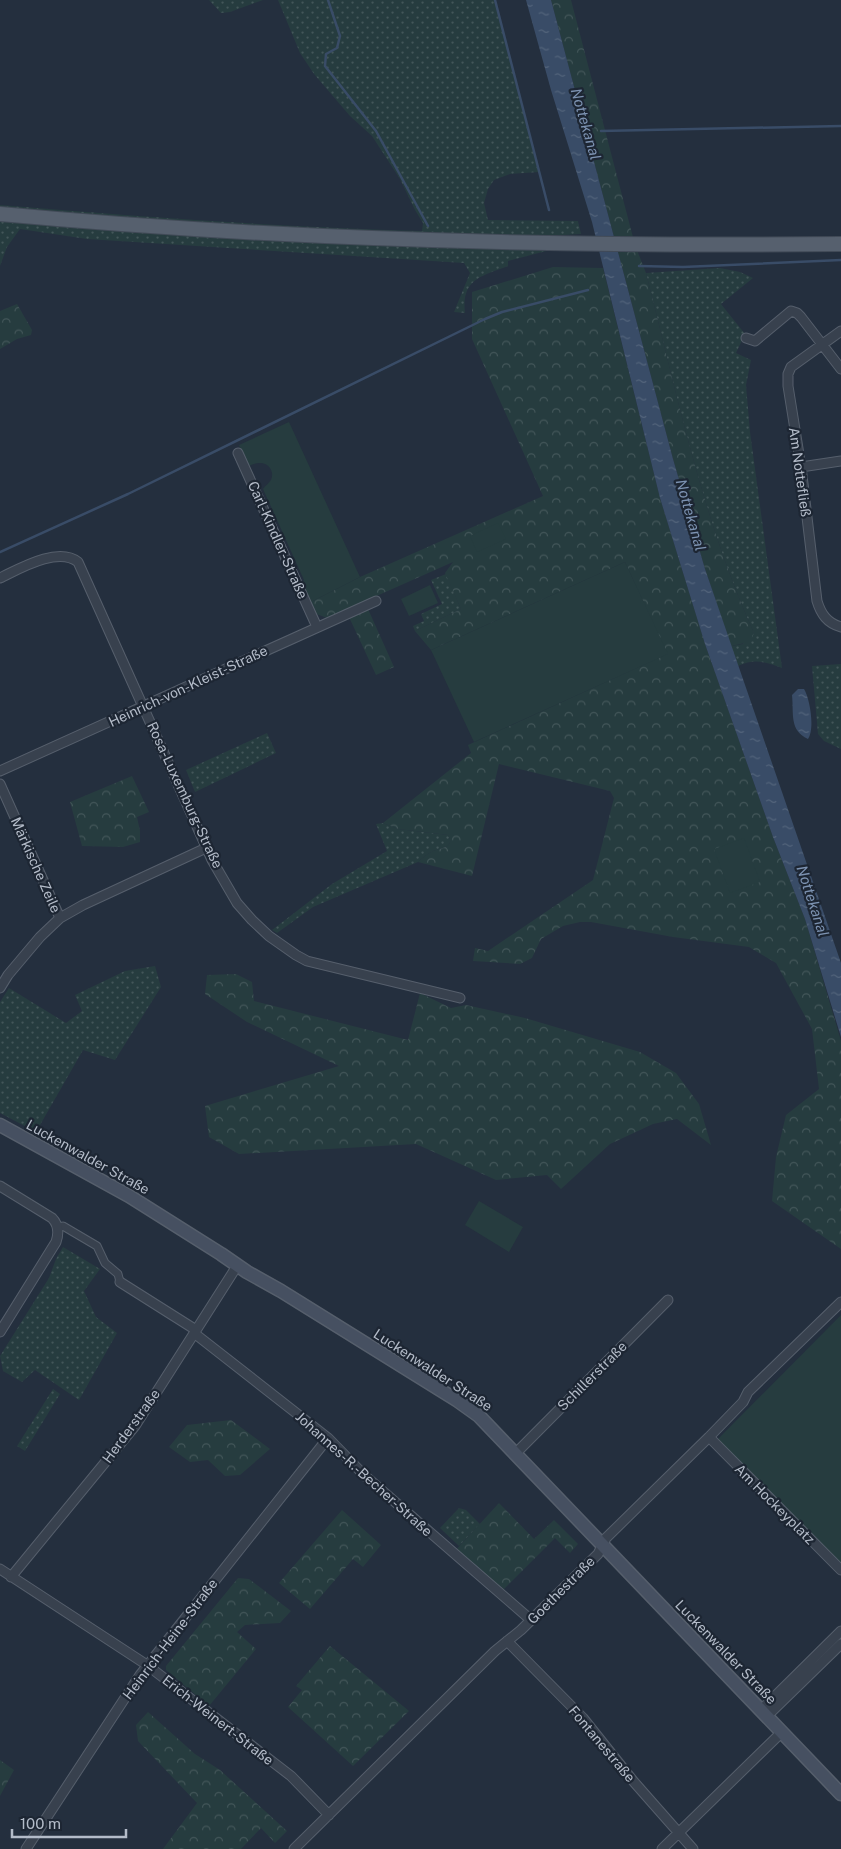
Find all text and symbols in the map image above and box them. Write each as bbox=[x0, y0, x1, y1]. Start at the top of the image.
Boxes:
water label: Nottekanal bbox=[568, 86, 604, 162]
street label: Am Nottefließ bbox=[786, 426, 814, 518]
water label: Nottekanal bbox=[673, 477, 709, 553]
street label: Carl-Kindler-Straße bbox=[245, 479, 311, 601]
street label: Heinrich-von-Kleist-Straße bbox=[106, 642, 270, 730]
street label: Rosa-Luxemburg-Straße bbox=[144, 719, 226, 871]
street label: Märkische Zeile bbox=[8, 815, 64, 915]
water label: Nottekanal bbox=[794, 863, 832, 939]
street label: Luckenwalder Straße bbox=[24, 1116, 152, 1198]
street label: Luckenwalder Straße bbox=[371, 1326, 495, 1414]
street label: Schillerstraße bbox=[554, 1338, 630, 1414]
street label: Herderstraße bbox=[99, 1386, 163, 1466]
street label: Johannes-R.-Becher-Straße bbox=[292, 1408, 436, 1540]
street label: Am Hockeyplatz bbox=[732, 1461, 818, 1547]
street label: Goethestraße bbox=[524, 1553, 598, 1627]
street label: Heinrich-Heine-Straße bbox=[119, 1575, 221, 1702]
street label: Luckenwalder Straße bbox=[672, 1597, 780, 1707]
street label: Erich-Weinert-Straße bbox=[159, 1672, 277, 1768]
street label: Fontanestraße bbox=[566, 1703, 639, 1785]
scale bar bbox=[12, 1806, 126, 1838]
text: 100 m bbox=[20, 1815, 61, 1832]

